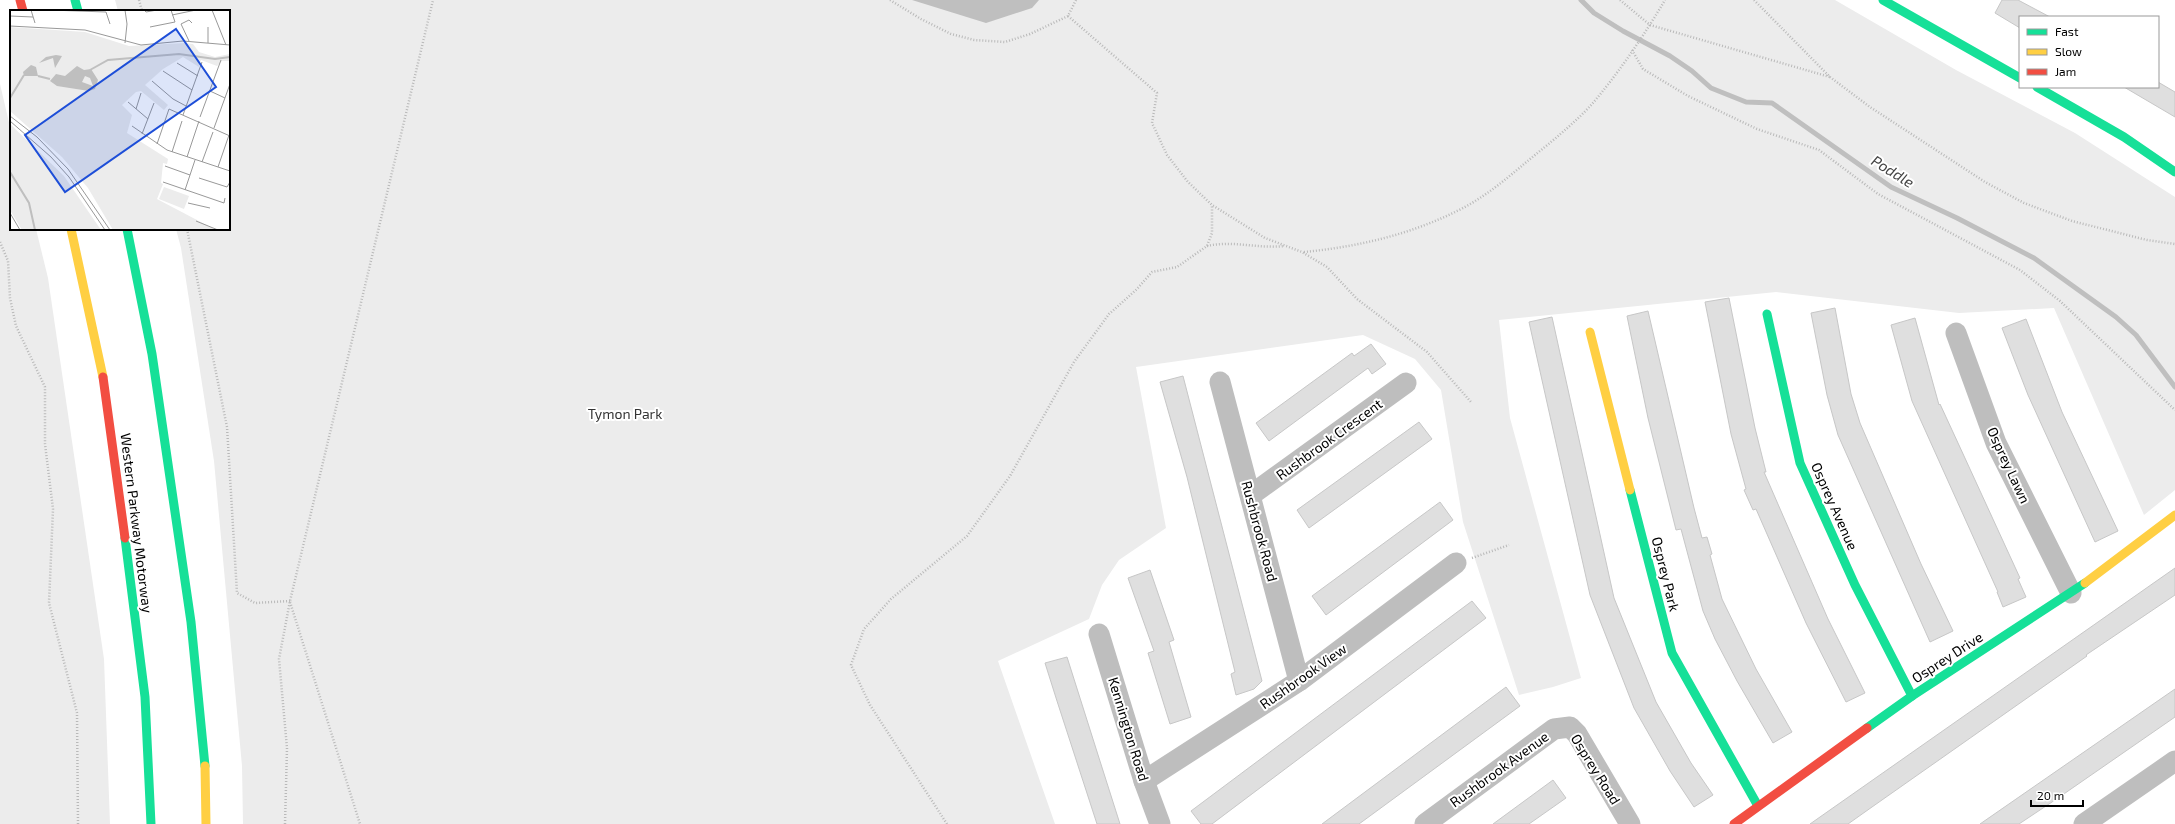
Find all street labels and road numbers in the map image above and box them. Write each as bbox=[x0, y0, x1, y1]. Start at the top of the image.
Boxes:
street label: Rushbrook Crescent bbox=[1273, 395, 1385, 483]
street label: Osprey Lawn bbox=[1984, 424, 2034, 506]
street label: Western Parkway Motorway bbox=[118, 432, 157, 614]
street label: Osprey Avenue bbox=[1808, 459, 1862, 553]
street label: Rushbrook Road bbox=[1238, 479, 1282, 583]
street label: Osprey Park bbox=[1649, 535, 1683, 613]
street label: Osprey Drive bbox=[1908, 628, 1986, 686]
street label: Rushbrook View bbox=[1256, 640, 1350, 712]
street label: Kennington Road bbox=[1105, 675, 1153, 783]
street label: Rushbrook Avenue bbox=[1446, 727, 1552, 811]
street label: Osprey Road bbox=[1568, 731, 1624, 807]

